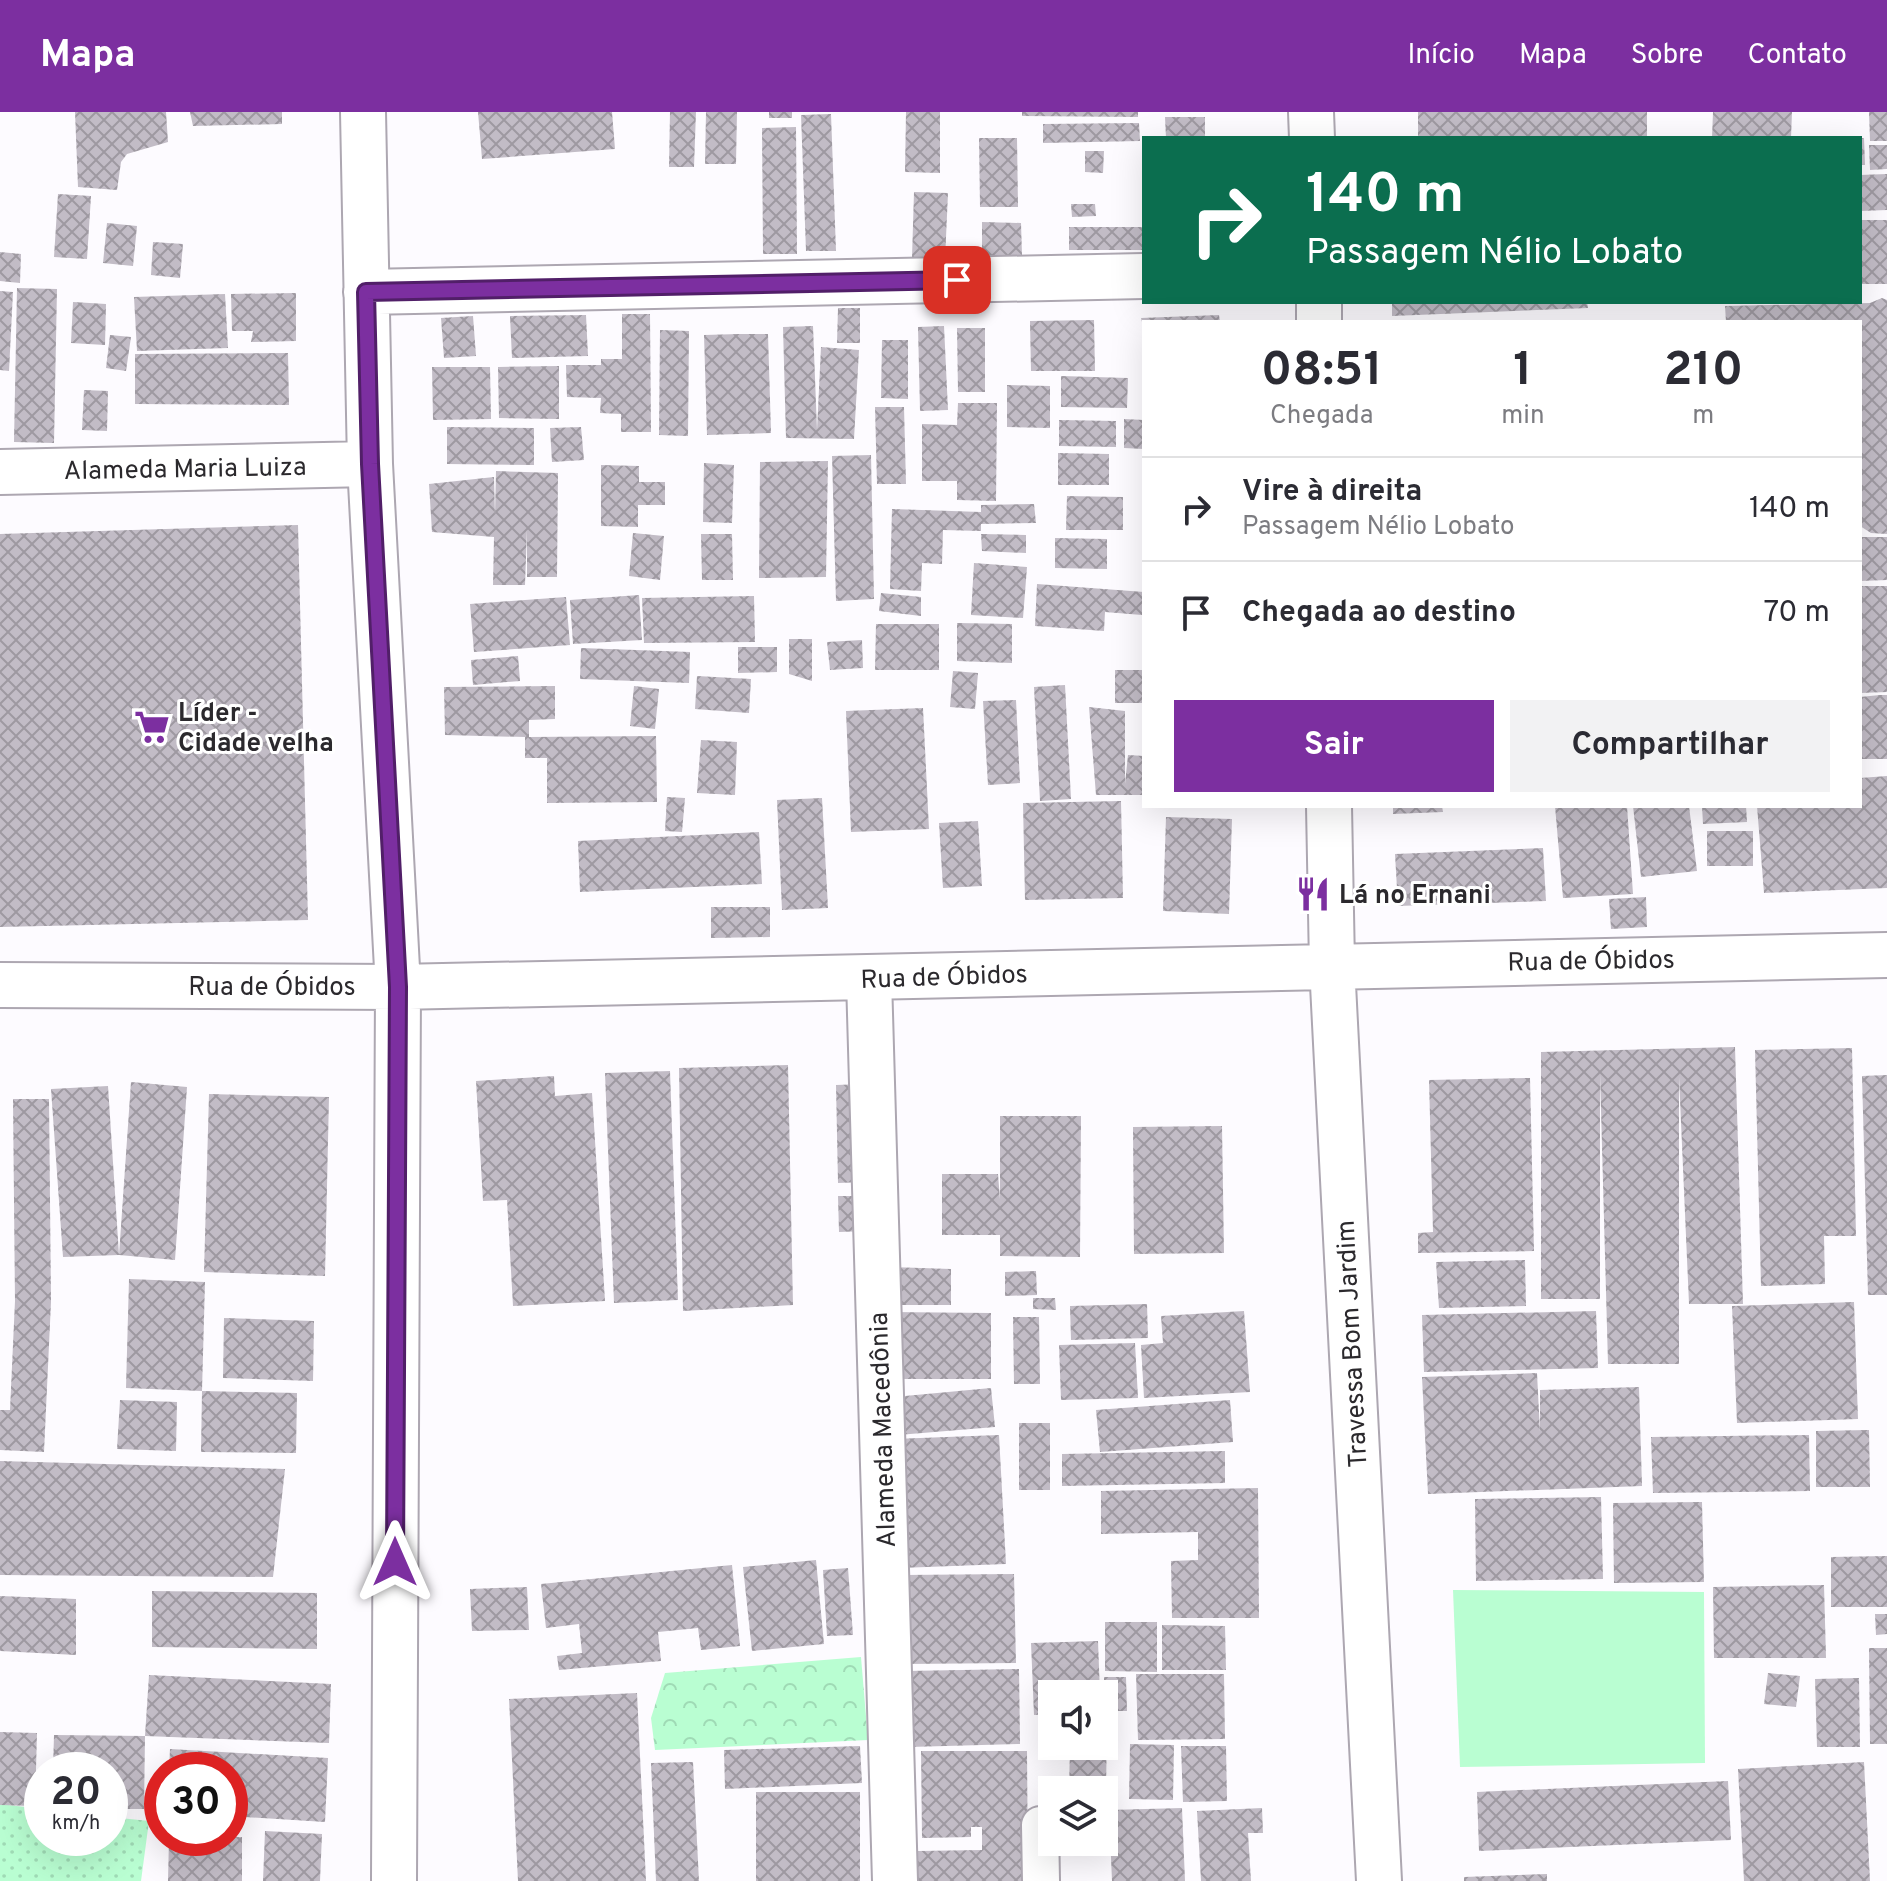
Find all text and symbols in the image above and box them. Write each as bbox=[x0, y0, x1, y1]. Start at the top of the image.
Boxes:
text: Mapa bbox=[40, 32, 136, 81]
text: Início bbox=[1407, 38, 1475, 74]
text: Mapa bbox=[1519, 38, 1587, 74]
text: Sobre bbox=[1631, 38, 1703, 74]
text: Contato bbox=[1747, 38, 1847, 74]
text: 140 m bbox=[1306, 162, 1464, 232]
icon: right bbox=[1174, 168, 1278, 272]
text: Passagem Nélio Lobato bbox=[1306, 231, 1683, 277]
pin bbox=[923, 246, 991, 314]
icon: arrive bbox=[935, 258, 979, 302]
text: 08:51 bbox=[1261, 342, 1383, 402]
text: 1 bbox=[1513, 342, 1533, 402]
text: 210 bbox=[1663, 342, 1743, 402]
text: Chegada bbox=[1270, 400, 1373, 433]
text: min bbox=[1501, 400, 1545, 433]
text: m bbox=[1692, 400, 1714, 433]
street label: Alameda Maria Luiza bbox=[63, 452, 307, 489]
text: Vire à direita bbox=[1242, 474, 1422, 511]
icon: right bbox=[1174, 487, 1218, 531]
text: 140 m bbox=[1749, 491, 1830, 528]
text: Passagem Nélio Lobato bbox=[1242, 511, 1514, 544]
icon: arrive bbox=[1174, 591, 1218, 635]
text: Chegada ao destino bbox=[1242, 595, 1516, 632]
text: 70 m bbox=[1764, 595, 1830, 632]
place label: Líder - Cidade velha bbox=[178, 698, 334, 761]
button: Sair bbox=[1174, 700, 1494, 792]
button: Compartilhar bbox=[1510, 700, 1830, 792]
supermarket icon: Líder - Cidade velha bbox=[133, 708, 171, 746]
restaurant icon: Lá no Ernani bbox=[1294, 875, 1332, 913]
place label: Lá no Ernani bbox=[1339, 880, 1491, 913]
street label: Rua de Óbidos bbox=[1507, 943, 1675, 980]
street label: Rua de Óbidos bbox=[860, 957, 1028, 998]
street label: Rua de Óbidos bbox=[188, 970, 356, 1005]
street label: Travessa Bom Jardim bbox=[1331, 1219, 1376, 1468]
street label: Alameda Macedônia bbox=[864, 1311, 905, 1548]
position arrow bbox=[353, 1520, 437, 1604]
map controls bbox=[1038, 1680, 1118, 1856]
button: sound bbox=[1038, 1680, 1118, 1760]
speed limit sign: 30 bbox=[144, 1752, 248, 1856]
text: 20 bbox=[51, 1769, 101, 1819]
button: layers bbox=[1038, 1776, 1118, 1856]
text: km/h bbox=[52, 1811, 100, 1837]

